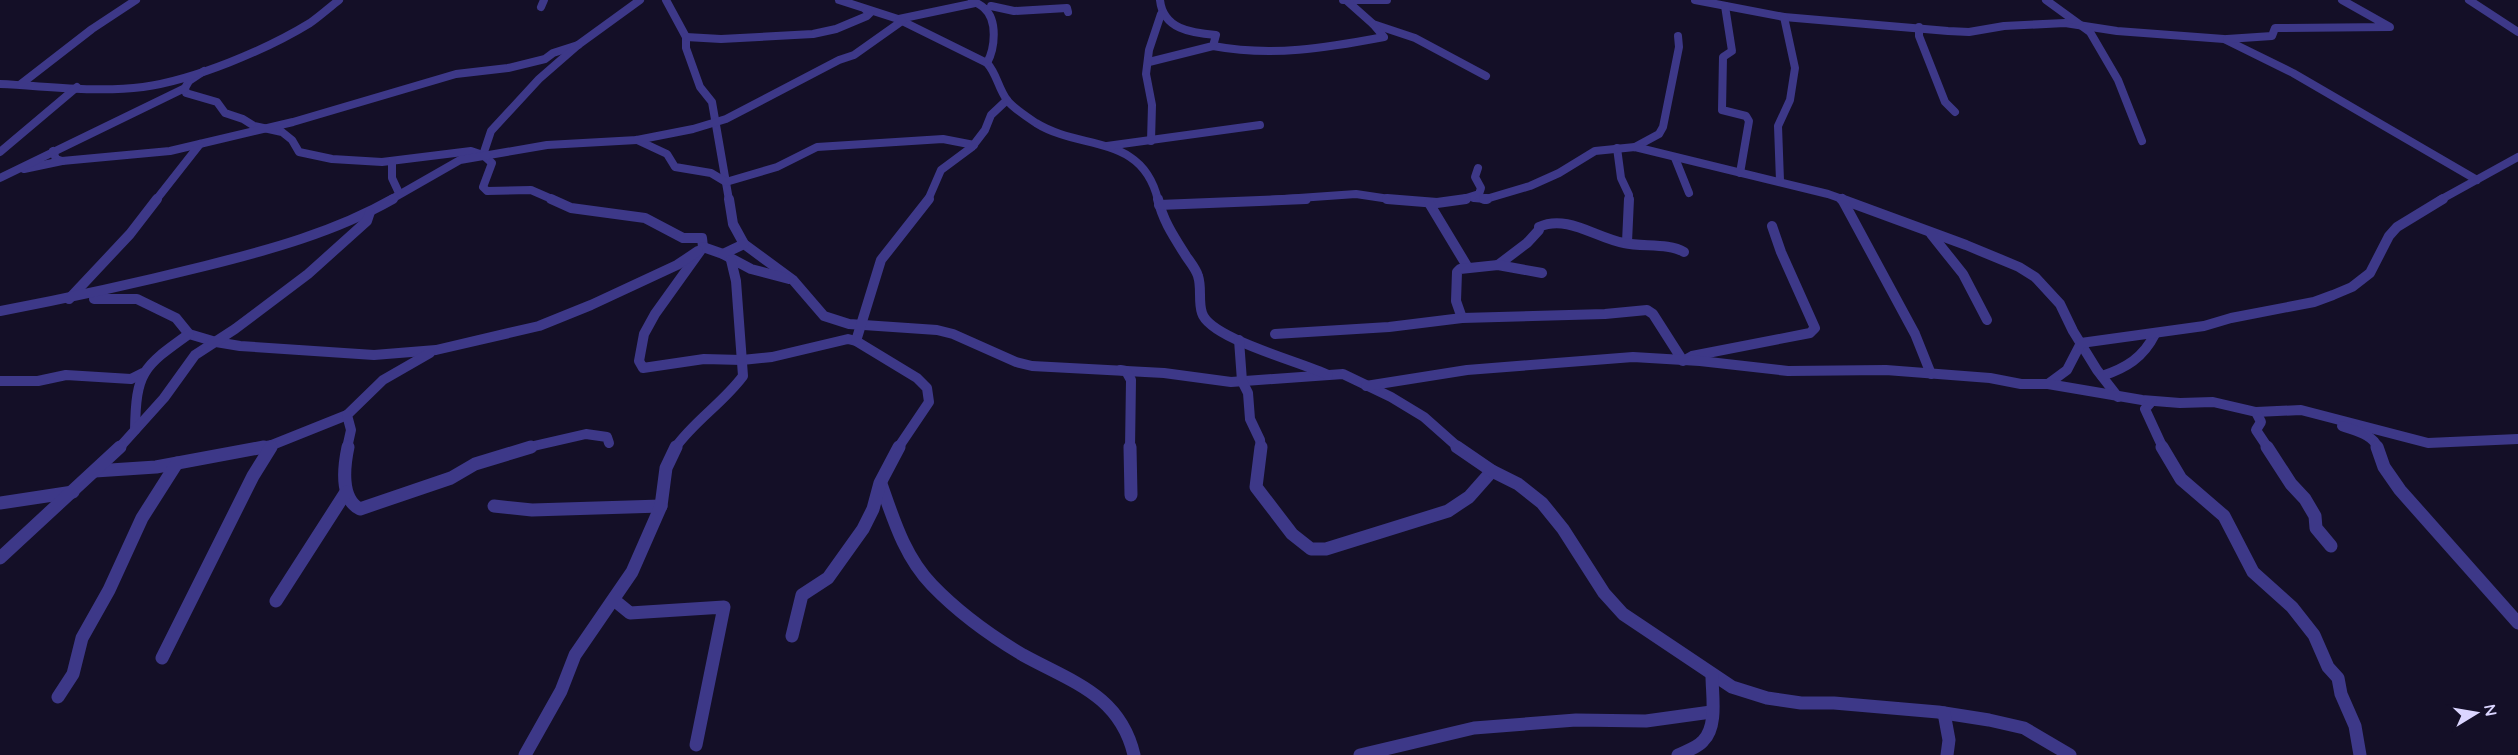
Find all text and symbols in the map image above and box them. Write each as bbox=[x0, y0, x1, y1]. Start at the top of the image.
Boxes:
north arrow bbox=[2446, 683, 2506, 743]
text: N bbox=[2480, 702, 2502, 718]

